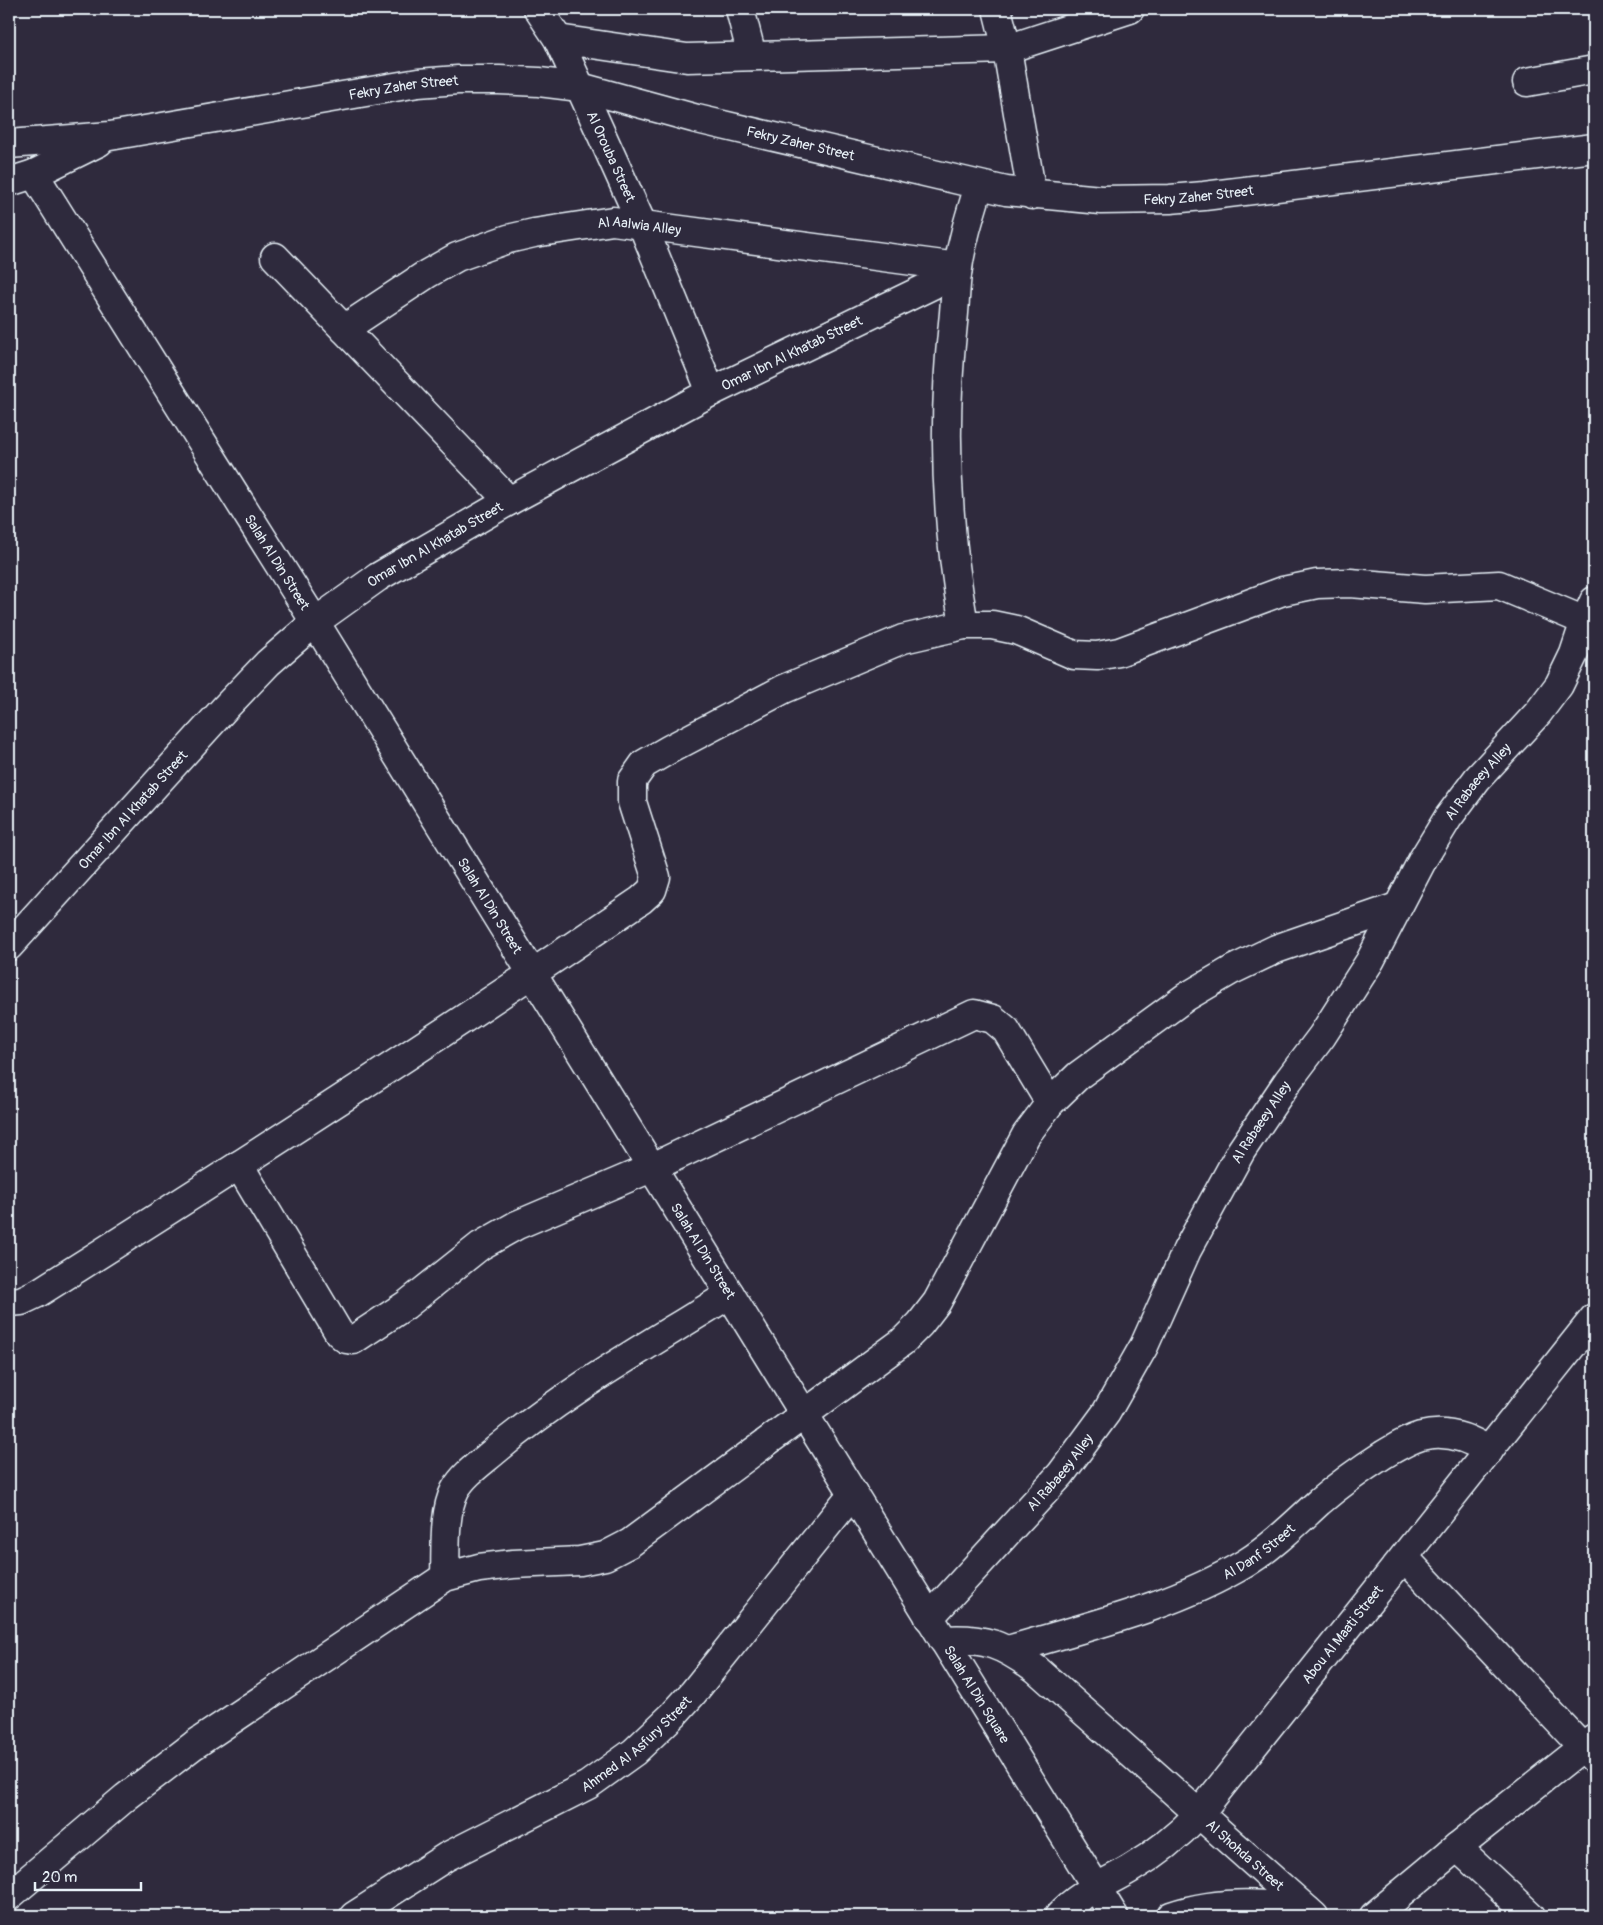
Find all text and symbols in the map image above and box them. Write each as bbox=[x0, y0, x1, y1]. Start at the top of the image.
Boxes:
street label: Fekry Zaher Street bbox=[348, 72, 459, 104]
street label: Al Orouba Street bbox=[583, 108, 639, 205]
street label: Fekry Zaher Street bbox=[745, 123, 857, 165]
street label: Fekry Zaher Street bbox=[1143, 182, 1255, 208]
street label: Al Aalwia Alley bbox=[596, 213, 682, 239]
street label: Omar Ibn Al Khatab Street bbox=[719, 312, 865, 395]
street label: Omar Ibn Al Khatab Street bbox=[364, 498, 506, 591]
street label: Salah Al Din Street bbox=[241, 511, 313, 614]
street label: Al Rabaeey Alley bbox=[1441, 740, 1515, 824]
street label: Omar Ibn Al Khatab Street bbox=[75, 747, 191, 873]
street label: Salah Al Din Street bbox=[454, 855, 526, 957]
street label: Al Rabaeey Alley bbox=[1228, 1078, 1294, 1166]
street label: Salah Al Din Street bbox=[667, 1200, 739, 1303]
street label: Al Rabaeey Alley bbox=[1023, 1430, 1097, 1515]
street label: Al Danf Street bbox=[1220, 1520, 1299, 1584]
street label: Abou Al Maati Street bbox=[1298, 1582, 1387, 1687]
street label: Salah Al Din Square bbox=[940, 1643, 1013, 1747]
street label: Ahmed Al Asfury Street bbox=[579, 1692, 695, 1796]
street label: Al Shohda Street bbox=[1202, 1816, 1288, 1895]
scale bar bbox=[35, 1860, 141, 1892]
text: 20 m bbox=[42, 1868, 77, 1887]

